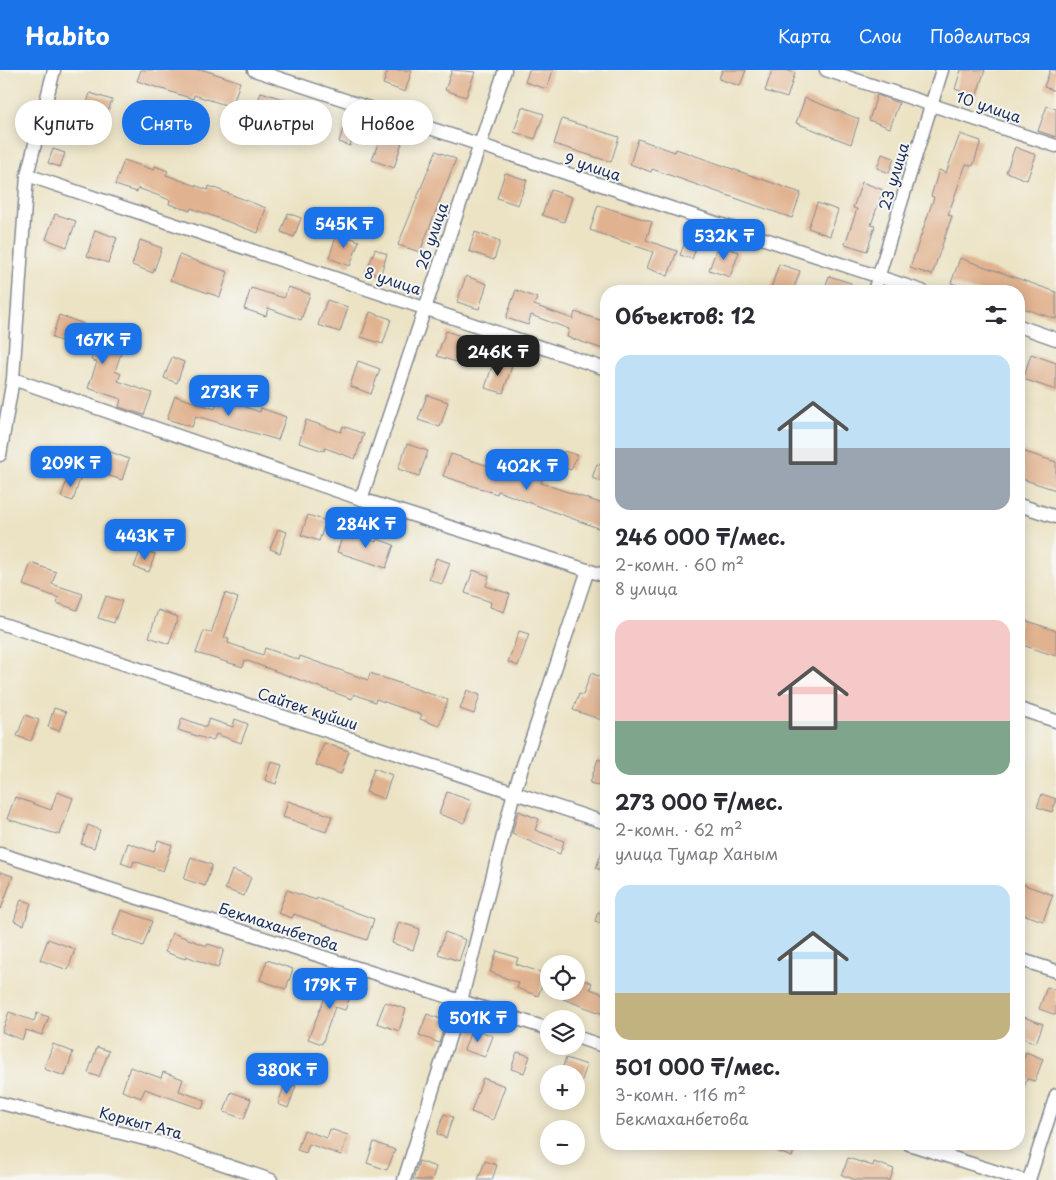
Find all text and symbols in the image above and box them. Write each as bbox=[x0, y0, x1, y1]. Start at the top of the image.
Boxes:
text: Habito bbox=[25, 17, 110, 53]
text: Карта bbox=[778, 22, 831, 49]
text: Слои bbox=[859, 22, 902, 49]
text: Поделиться bbox=[930, 22, 1031, 49]
street label: 10 улица bbox=[953, 84, 1025, 128]
chip: Купить bbox=[15, 100, 112, 145]
chip: Снять bbox=[122, 100, 210, 145]
chip: Фильтры bbox=[220, 100, 332, 145]
chip: Новое bbox=[342, 100, 433, 145]
street label: 23 улица bbox=[872, 139, 914, 213]
street label: 9 улица bbox=[562, 146, 625, 186]
street label: 26 улица bbox=[409, 199, 453, 273]
pin: 545K ₸ bbox=[303, 206, 385, 249]
text: 545K ₸ bbox=[315, 211, 373, 235]
pin: 532K ₸ bbox=[683, 218, 765, 261]
text: 532K ₸ bbox=[694, 223, 754, 247]
street label: 8 улица bbox=[362, 260, 425, 300]
text: Объектов: 12 bbox=[615, 299, 756, 331]
icon: filters bbox=[982, 301, 1010, 329]
pin: 167K ₸ bbox=[62, 322, 144, 365]
text: 167K ₸ bbox=[76, 327, 130, 351]
pin: 246K ₸ bbox=[457, 334, 539, 377]
text: 246K ₸ bbox=[467, 339, 529, 363]
pin: 273K ₸ bbox=[188, 374, 270, 417]
text: 273K ₸ bbox=[200, 379, 258, 403]
icon: home bbox=[768, 388, 858, 478]
pin: 209K ₸ bbox=[30, 446, 112, 488]
pin: 402K ₸ bbox=[486, 448, 568, 491]
text: 209K ₸ bbox=[42, 450, 100, 474]
text: 402K ₸ bbox=[496, 453, 558, 477]
pin: 284K ₸ bbox=[325, 506, 407, 549]
text: 284K ₸ bbox=[336, 511, 396, 535]
pin: 443K ₸ bbox=[104, 518, 186, 561]
text: 246 000 ₸/мес. bbox=[615, 520, 785, 552]
text: 443K ₸ bbox=[116, 523, 174, 547]
text: 2-комн. · 60 m² bbox=[615, 552, 744, 576]
text: 8 улица bbox=[615, 576, 678, 600]
icon: home bbox=[768, 653, 858, 743]
street label: Сайтек куйши bbox=[255, 681, 361, 735]
text: 273 000 ₸/мес. bbox=[615, 785, 783, 817]
text: 2-комн. · 62 m² bbox=[615, 817, 742, 841]
text: улица Тумар Ханым bbox=[615, 841, 778, 865]
street label: Бекмаханбетова bbox=[216, 896, 343, 956]
icon: home bbox=[768, 918, 858, 1008]
map controls bbox=[540, 955, 585, 1165]
button: locate bbox=[540, 955, 585, 1000]
pin: 179K ₸ bbox=[289, 968, 371, 1010]
text: 179K ₸ bbox=[304, 972, 356, 996]
pin: 501K ₸ bbox=[437, 1000, 519, 1043]
text: 501K ₸ bbox=[449, 1005, 507, 1029]
button: layers bbox=[540, 1010, 585, 1055]
text: 501 000 ₸/мес. bbox=[615, 1050, 780, 1082]
pin: 380K ₸ bbox=[246, 1052, 328, 1095]
text: 380K ₸ bbox=[257, 1057, 317, 1081]
button: + bbox=[540, 1065, 585, 1110]
text: 3-комн. · 116 m² bbox=[615, 1082, 746, 1106]
street label: Коркыт Ата bbox=[97, 1100, 186, 1144]
text: Бекмаханбетова bbox=[615, 1106, 748, 1130]
button: − bbox=[540, 1120, 585, 1165]

